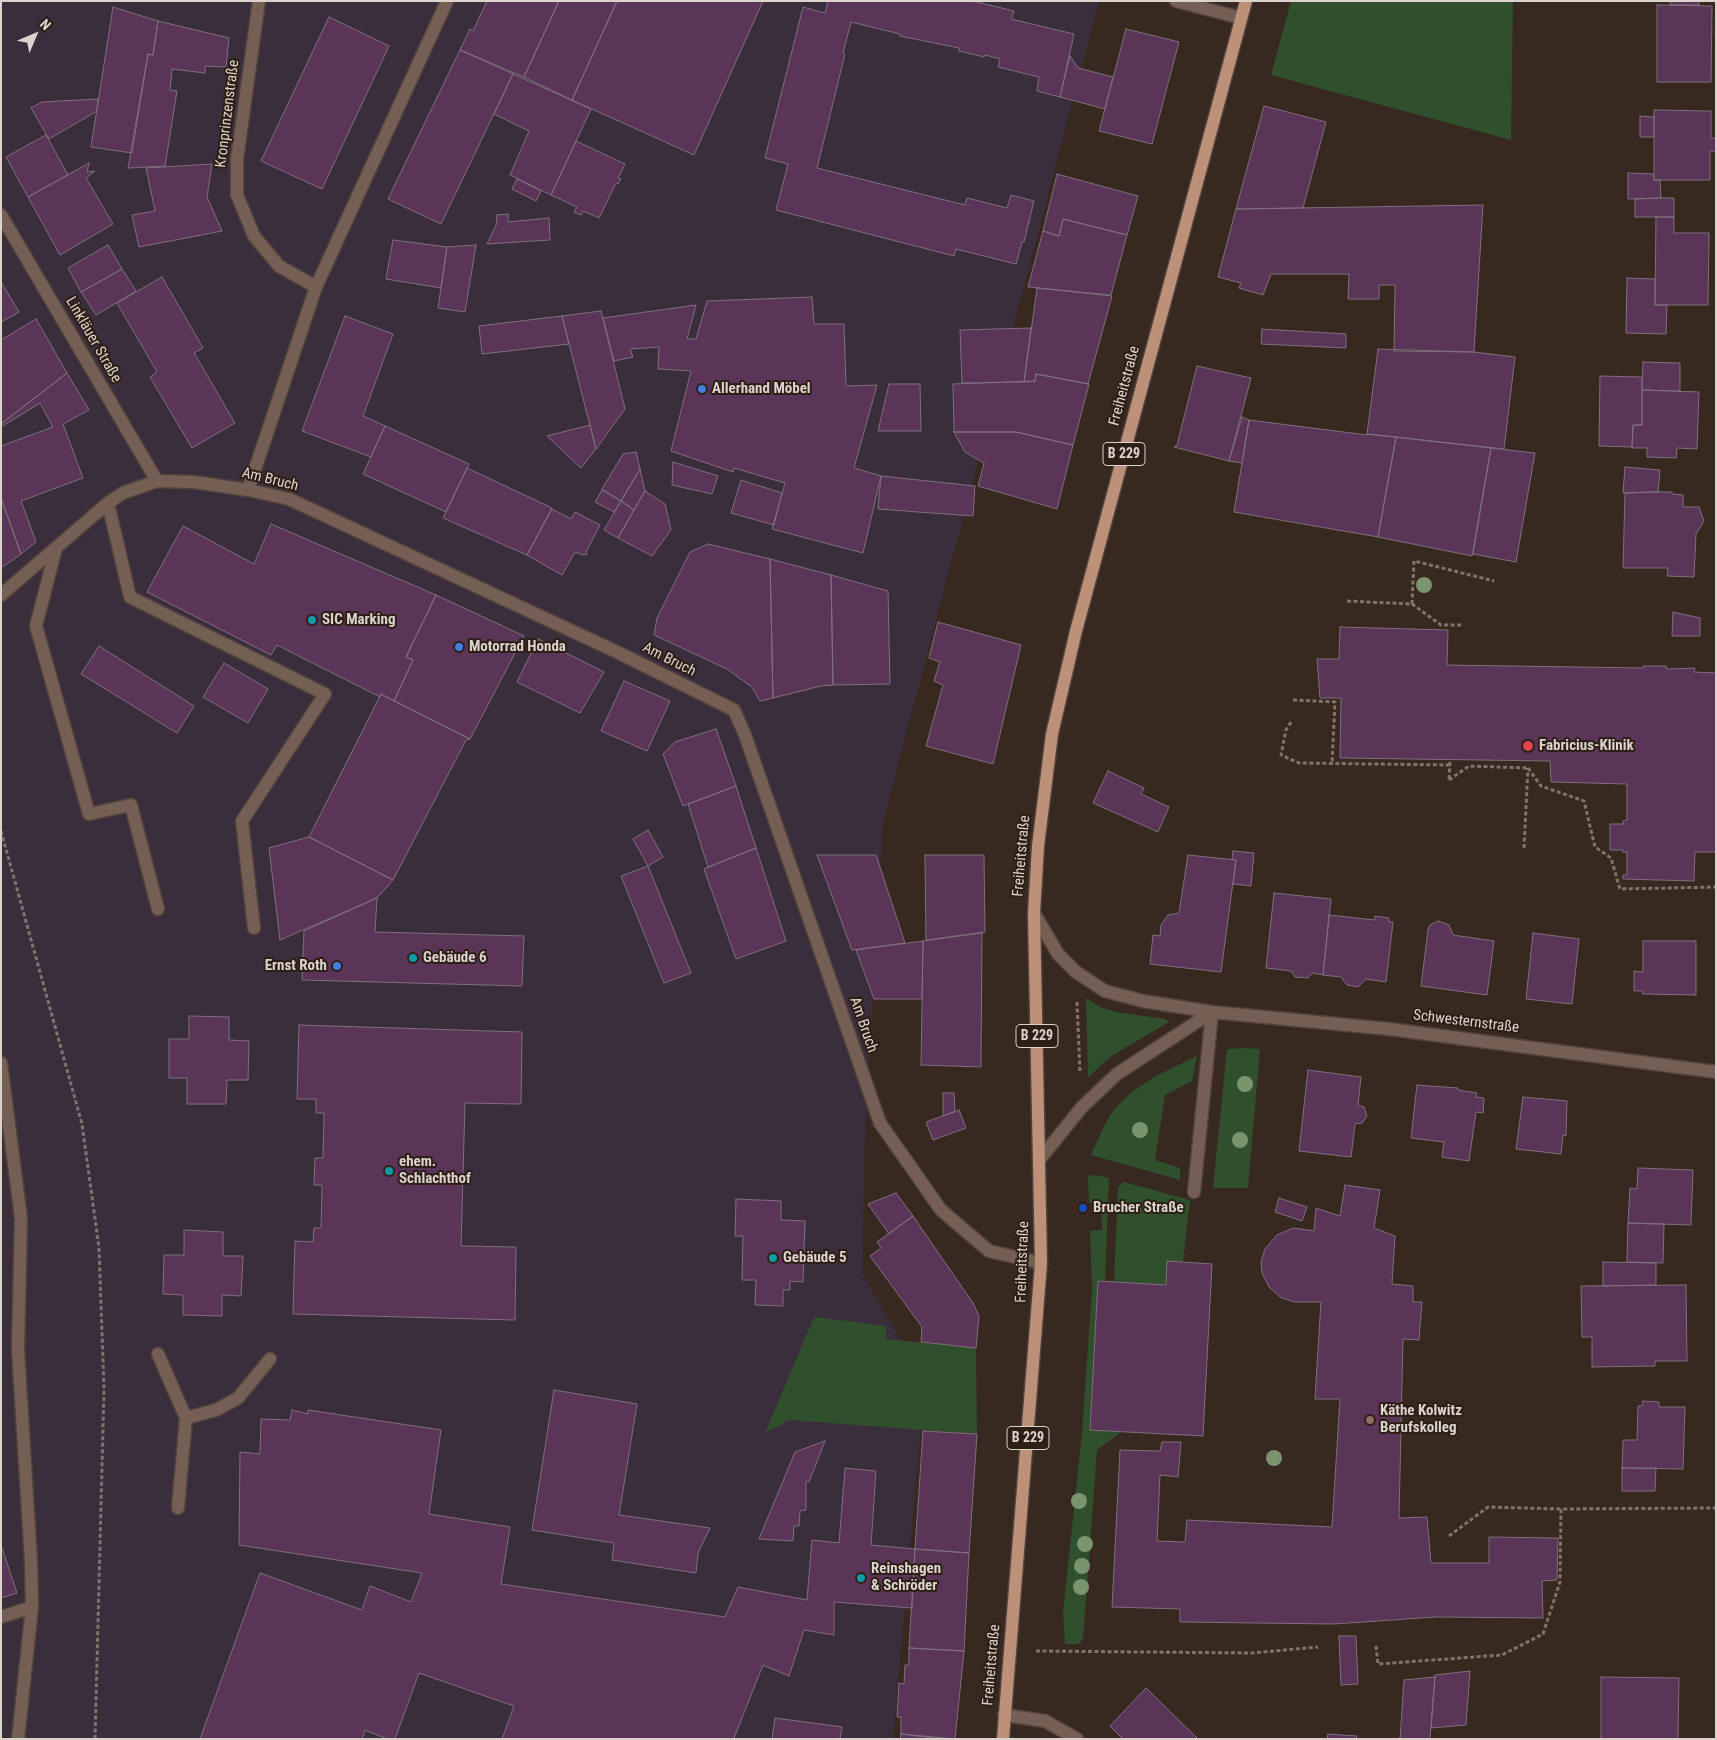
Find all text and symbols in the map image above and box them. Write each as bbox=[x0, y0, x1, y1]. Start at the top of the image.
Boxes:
north arrow bbox=[10, 10, 60, 60]
text: N bbox=[37, 16, 54, 33]
street label: Kronprinzenstraße bbox=[212, 59, 244, 169]
street label: Linkläuer Straße bbox=[61, 294, 125, 386]
street label: Freiheitstraße bbox=[1106, 344, 1144, 428]
place label: Allerhand Möbel bbox=[712, 380, 811, 398]
marker: Allerhand Möbel bbox=[696, 383, 708, 395]
road number: B 229 bbox=[1103, 442, 1145, 466]
street label: Am Bruch bbox=[240, 464, 300, 496]
place label: SIC Marking bbox=[322, 611, 395, 629]
marker: SIC Marking bbox=[306, 614, 318, 626]
place label: Motorrad Honda bbox=[469, 638, 566, 656]
street label: Am Bruch bbox=[639, 639, 699, 681]
marker: Motorrad Honda bbox=[453, 641, 465, 653]
place label: Fabricius-Klinik bbox=[1539, 737, 1634, 755]
marker: Fabricius-Klinik bbox=[1521, 739, 1535, 753]
street label: Freiheitstraße bbox=[1009, 815, 1035, 897]
place label: Gebäude 6 bbox=[423, 949, 486, 967]
marker: Gebäude 6 bbox=[407, 952, 419, 964]
place label: Ernst Roth bbox=[265, 957, 327, 975]
marker: Ernst Roth bbox=[331, 960, 343, 972]
street label: Am Bruch bbox=[845, 995, 881, 1055]
street label: Schwesternstraße bbox=[1412, 1007, 1520, 1037]
road number: B 229 bbox=[1016, 1024, 1058, 1048]
place label: ehem. Schlachthof bbox=[399, 1153, 471, 1188]
marker: ehem. Schlachthof bbox=[383, 1165, 395, 1177]
place label: Brucher Straße bbox=[1093, 1199, 1184, 1217]
marker: Brucher Straße bbox=[1077, 1202, 1089, 1214]
street label: Freiheitstraße bbox=[1013, 1221, 1033, 1303]
place label: Gebäude 5 bbox=[783, 1249, 846, 1267]
marker: Gebäude 5 bbox=[767, 1252, 779, 1264]
place label: Käthe Kolwitz Berufskolleg bbox=[1380, 1402, 1462, 1437]
marker: Käthe Kolwitz Berufskolleg bbox=[1364, 1414, 1376, 1426]
road number: B 229 bbox=[1007, 1426, 1049, 1450]
place label: Reinshagen & Schröder bbox=[871, 1560, 941, 1595]
marker: Reinshagen & Schröder bbox=[855, 1572, 867, 1584]
street label: Freiheitstraße bbox=[979, 1624, 1005, 1706]

